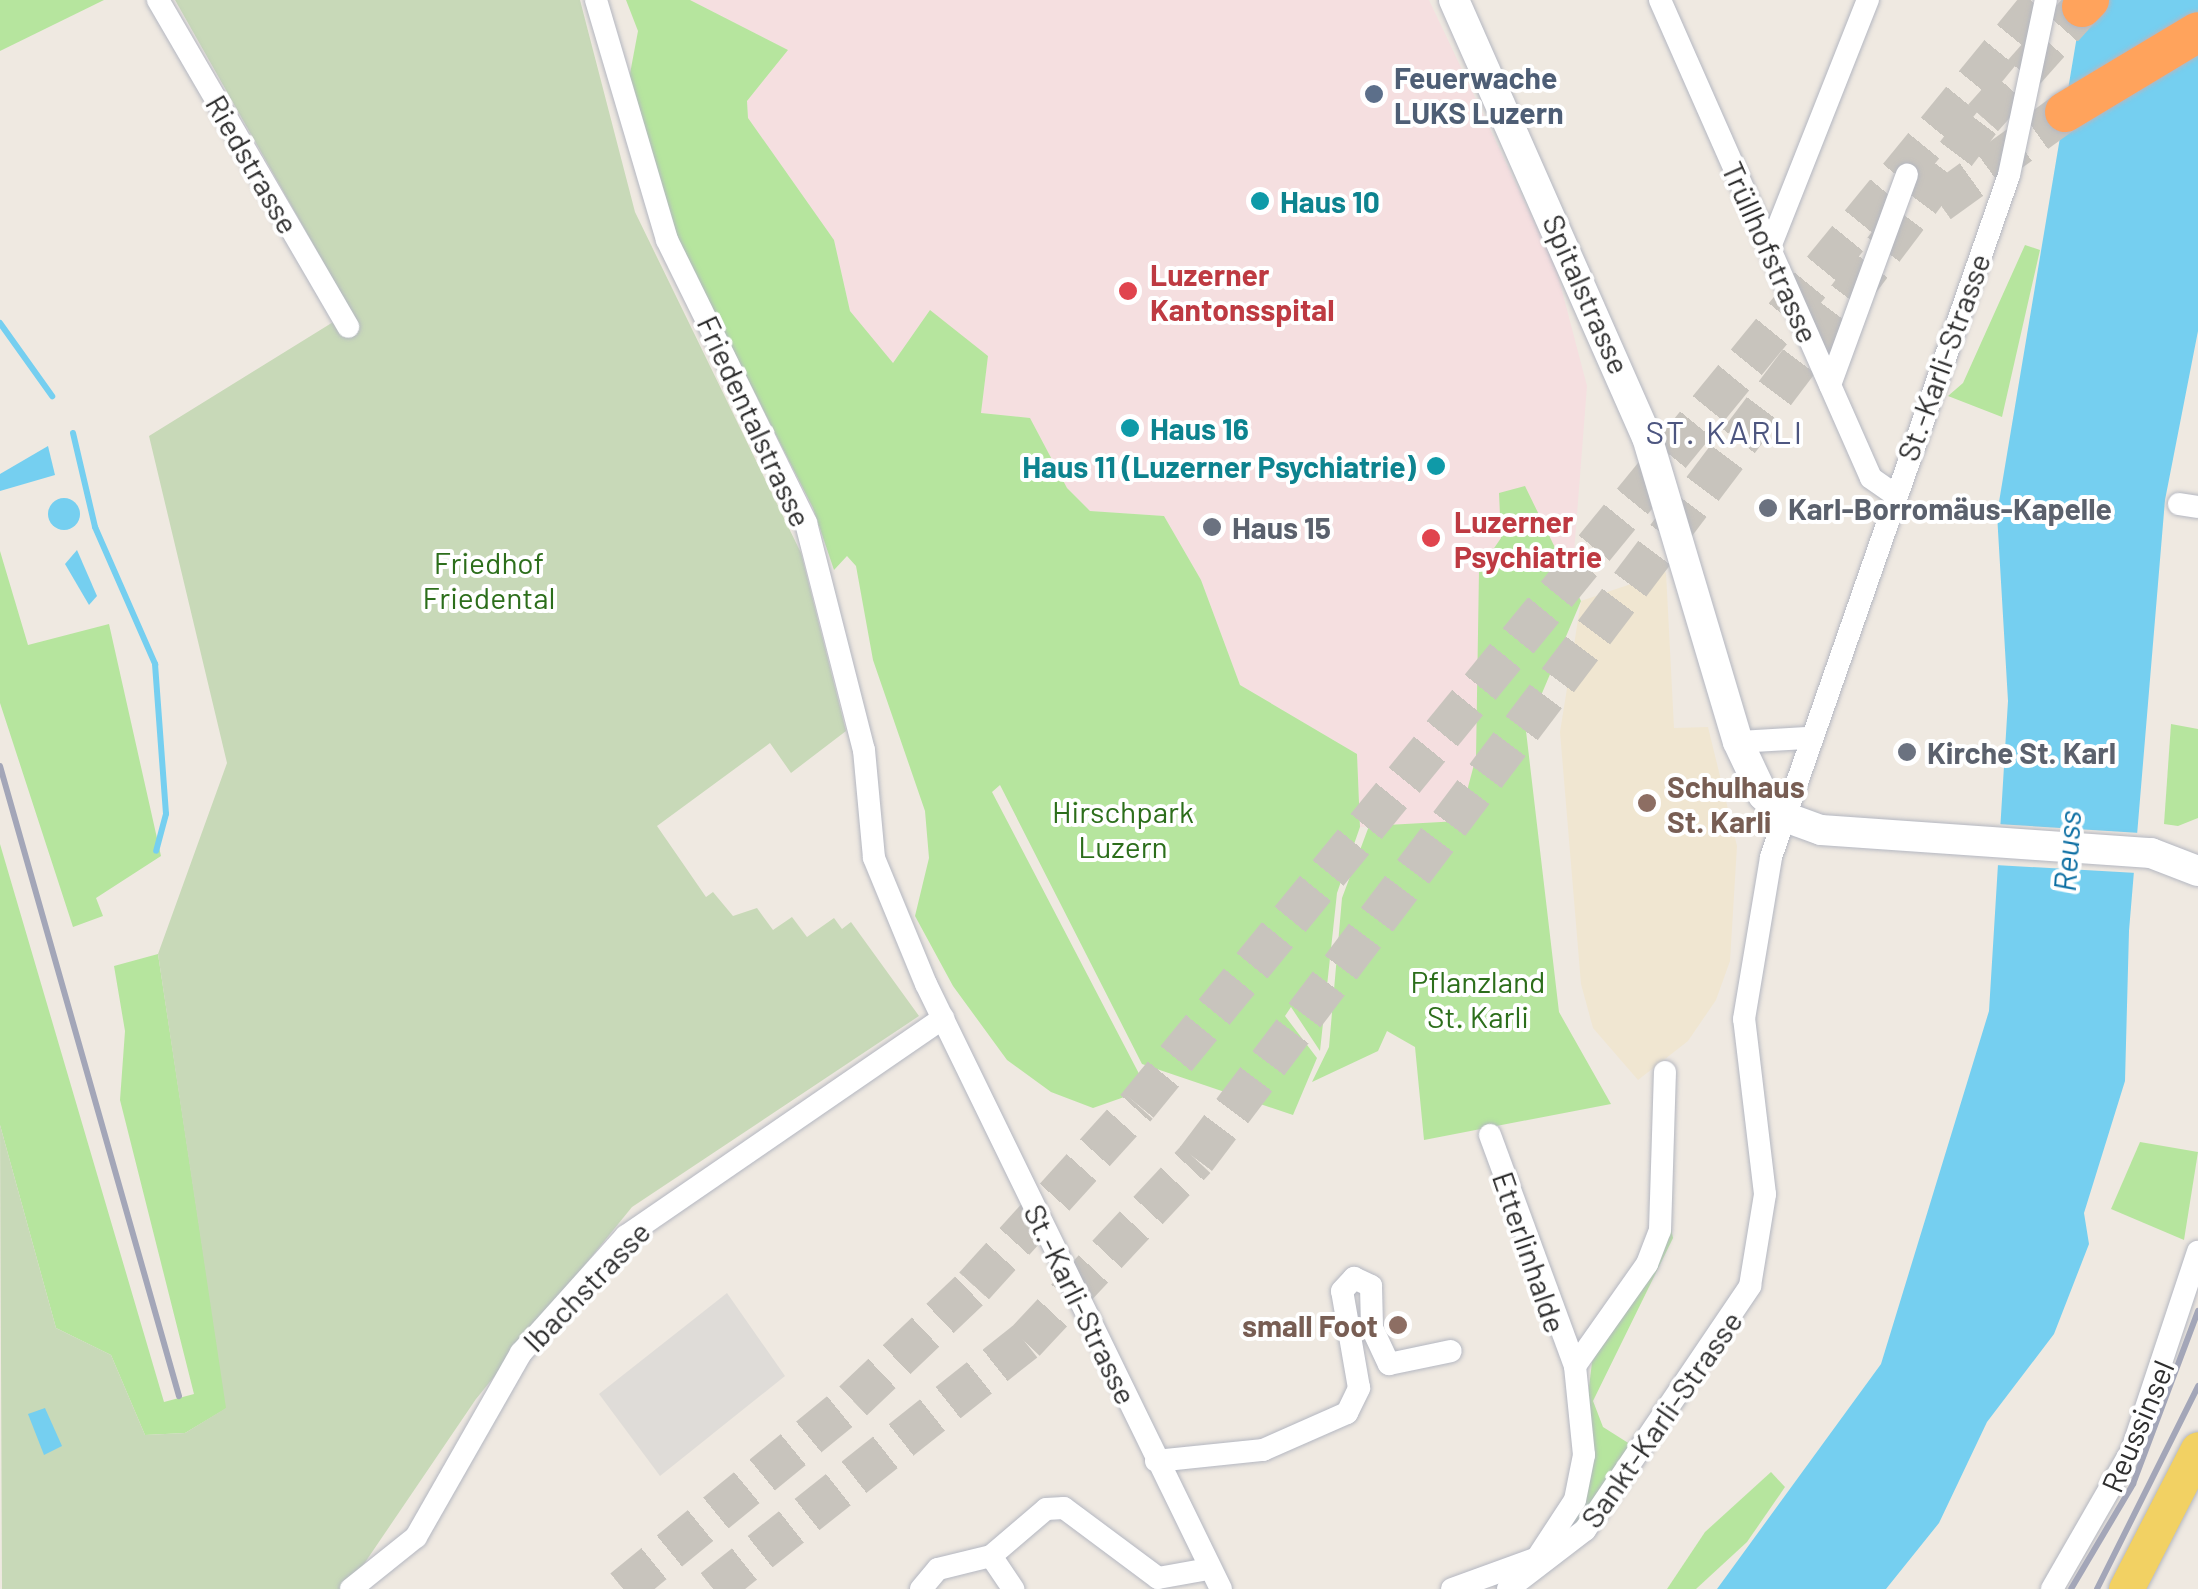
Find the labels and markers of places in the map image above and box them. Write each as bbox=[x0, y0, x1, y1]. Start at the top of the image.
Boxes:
place label: Feuerwache LUKS Luzern bbox=[1394, 59, 1564, 130]
marker: Feuerwache LUKS Luzern bbox=[1363, 83, 1385, 105]
place label: Haus 10 bbox=[1280, 183, 1380, 219]
marker: Haus 10 bbox=[1249, 190, 1271, 212]
place label: Luzerner Kantonsspital bbox=[1150, 256, 1334, 326]
marker: Luzerner Kantonsspital bbox=[1115, 278, 1141, 304]
place label: Haus 16 bbox=[1150, 410, 1249, 446]
marker: Haus 16 bbox=[1119, 417, 1141, 439]
place label: Haus 11 (Luzerner Psychiatrie) bbox=[1022, 448, 1416, 484]
marker: Haus 11 (Luzerner Psychiatrie) bbox=[1425, 455, 1447, 477]
place label: Karl-Borromäus-Kapelle bbox=[1788, 490, 2112, 526]
marker: Karl-Borromäus-Kapelle bbox=[1757, 497, 1779, 519]
place label: Luzerner Psychiatrie bbox=[1454, 503, 1602, 574]
place label: Haus 15 bbox=[1232, 509, 1331, 545]
marker: Haus 15 bbox=[1201, 516, 1223, 538]
marker: Luzerner Psychiatrie bbox=[1418, 525, 1444, 551]
place label: Kirche St. Karl bbox=[1927, 734, 2116, 770]
marker: Kirche St. Karl bbox=[1896, 741, 1918, 763]
place label: Schulhaus St. Karli bbox=[1667, 768, 1805, 838]
marker: Schulhaus St. Karli bbox=[1636, 792, 1658, 814]
place label: small Foot bbox=[1242, 1307, 1378, 1343]
marker: small Foot bbox=[1387, 1314, 1409, 1336]

